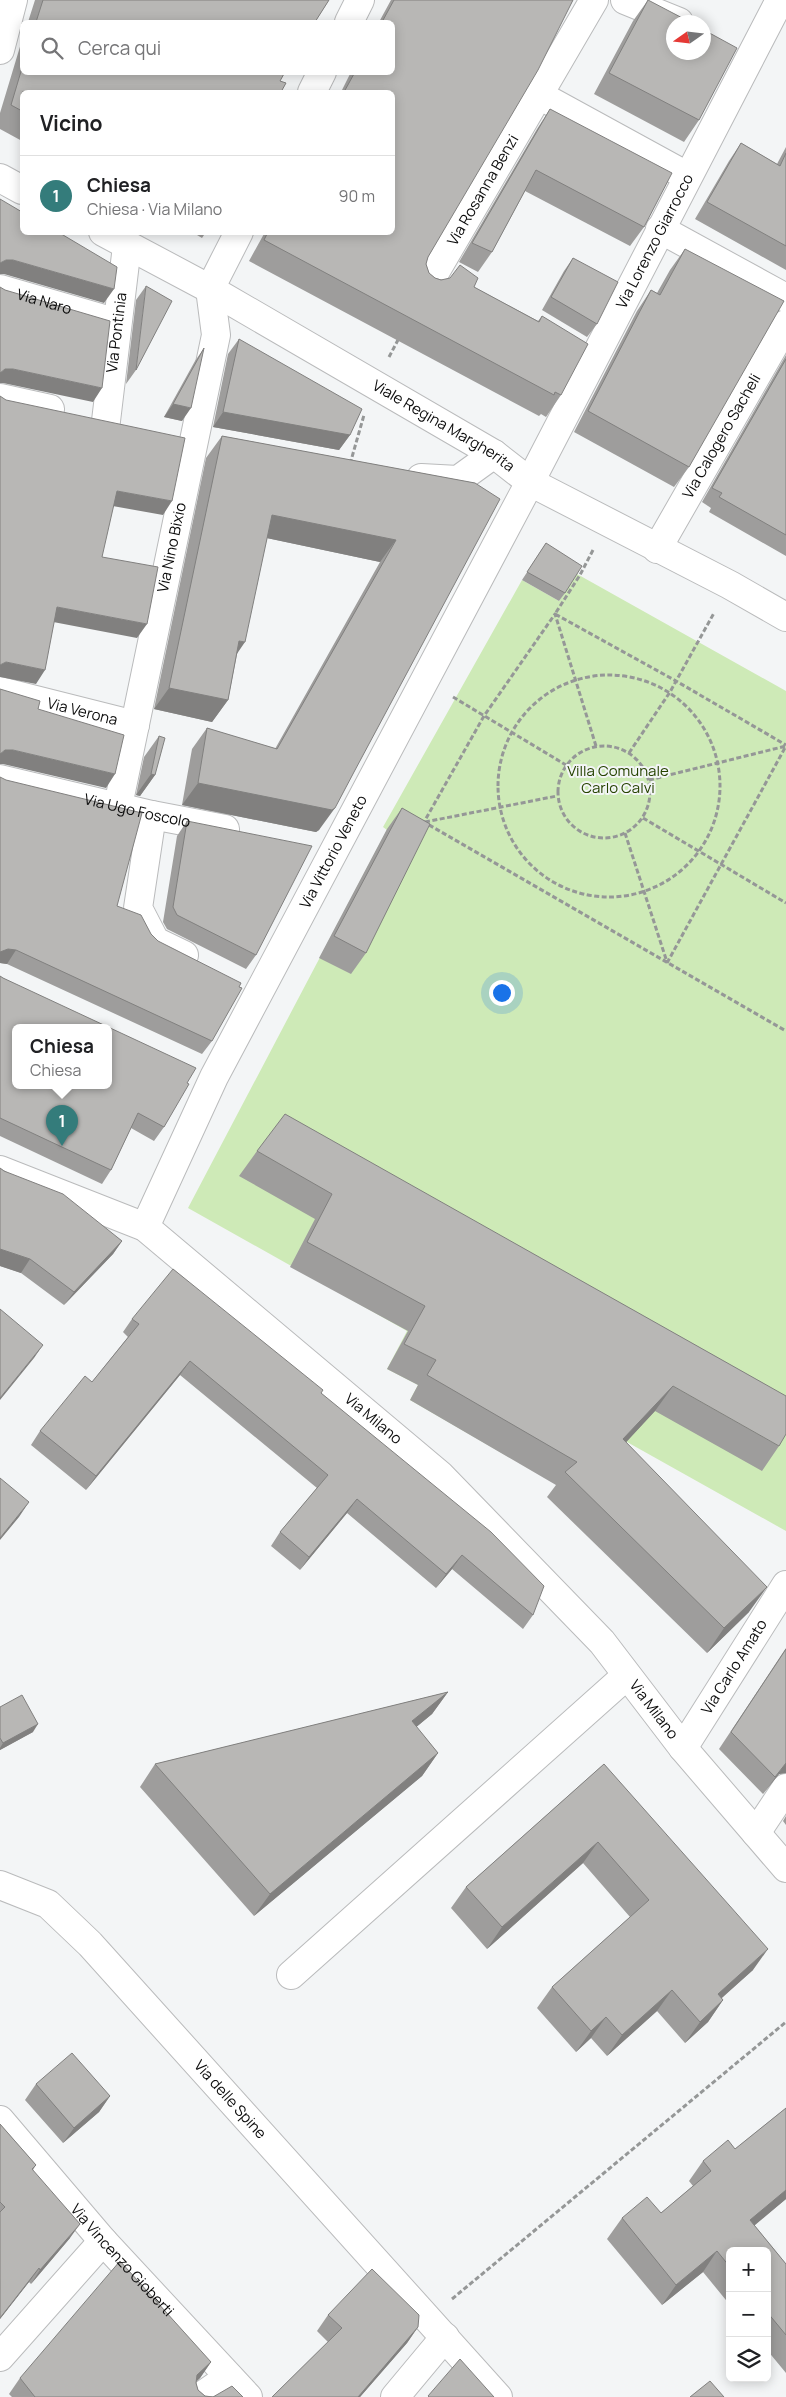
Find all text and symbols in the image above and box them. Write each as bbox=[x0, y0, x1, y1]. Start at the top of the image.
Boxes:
north arrow bbox=[666, 15, 711, 60]
search box bbox=[20, 20, 395, 75]
icon: search bbox=[38, 34, 66, 62]
text: Cerca qui bbox=[78, 35, 161, 61]
text: Vicino bbox=[40, 109, 103, 137]
street label: Via Rosanna Benzi bbox=[442, 130, 523, 249]
street label: Via Lorenzo Giarrocco bbox=[611, 170, 698, 312]
text: Chiesa bbox=[87, 172, 151, 198]
text: 1 bbox=[52, 185, 60, 207]
text: 90 m bbox=[339, 185, 375, 207]
text: Chiesa · Via Milano bbox=[87, 198, 222, 220]
street label: Via Naro bbox=[14, 283, 74, 319]
street label: Via Pontinia bbox=[101, 291, 131, 374]
street label: Via Calogero Sacheli bbox=[677, 370, 765, 502]
street label: Viale Regina Margherita bbox=[369, 375, 519, 476]
street label: Via Nino Bixio bbox=[152, 501, 191, 594]
street label: Via Verona bbox=[45, 692, 120, 730]
park label: Villa Comunale Carlo Calvi bbox=[567, 760, 669, 798]
street label: Via Ugo Foscolo bbox=[82, 788, 192, 832]
street label: Via Vittorio Veneto bbox=[294, 791, 372, 912]
your location bbox=[489, 980, 515, 1006]
popup bbox=[12, 1024, 112, 1089]
text: Chiesa bbox=[30, 1033, 94, 1059]
text: Chiesa bbox=[30, 1059, 81, 1081]
pin: 1 bbox=[46, 1105, 78, 1146]
street label: Via Milano bbox=[340, 1388, 407, 1449]
street label: Via Carlo Amato bbox=[696, 1615, 772, 1718]
street label: Via Milano bbox=[625, 1675, 684, 1743]
street label: Via delle Spine bbox=[189, 2055, 272, 2143]
street label: Via Vincenzo Gioberti bbox=[66, 2199, 179, 2321]
map controls bbox=[726, 2247, 771, 2382]
button: + bbox=[726, 2247, 771, 2292]
button: − bbox=[726, 2292, 771, 2337]
button: layers bbox=[726, 2337, 771, 2382]

